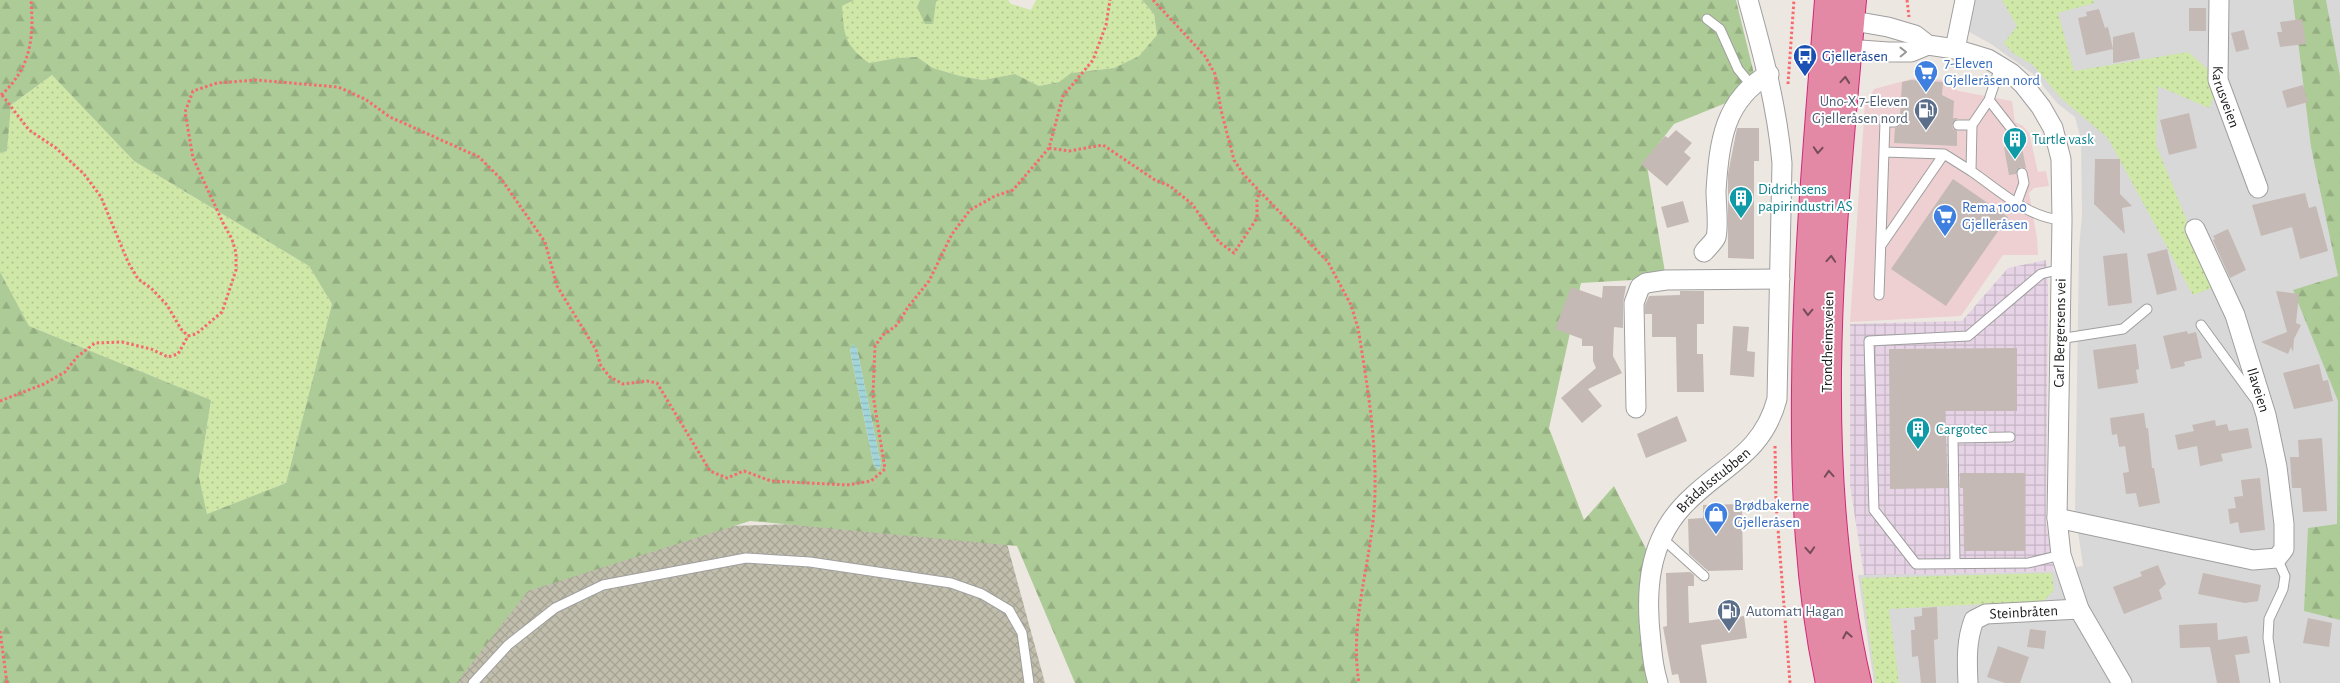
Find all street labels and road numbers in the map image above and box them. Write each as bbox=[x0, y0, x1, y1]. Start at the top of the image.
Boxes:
street label: Karusveien bbox=[2210, 66, 2242, 130]
street label: Carl Bergersens vei bbox=[2052, 278, 2068, 388]
street label: Trondheimsveien bbox=[1820, 291, 1836, 393]
street label: Ilaveien bbox=[2244, 366, 2272, 414]
street label: Brådalsstubben bbox=[1673, 445, 1753, 516]
street label: Steinbråten bbox=[1989, 603, 2058, 621]

